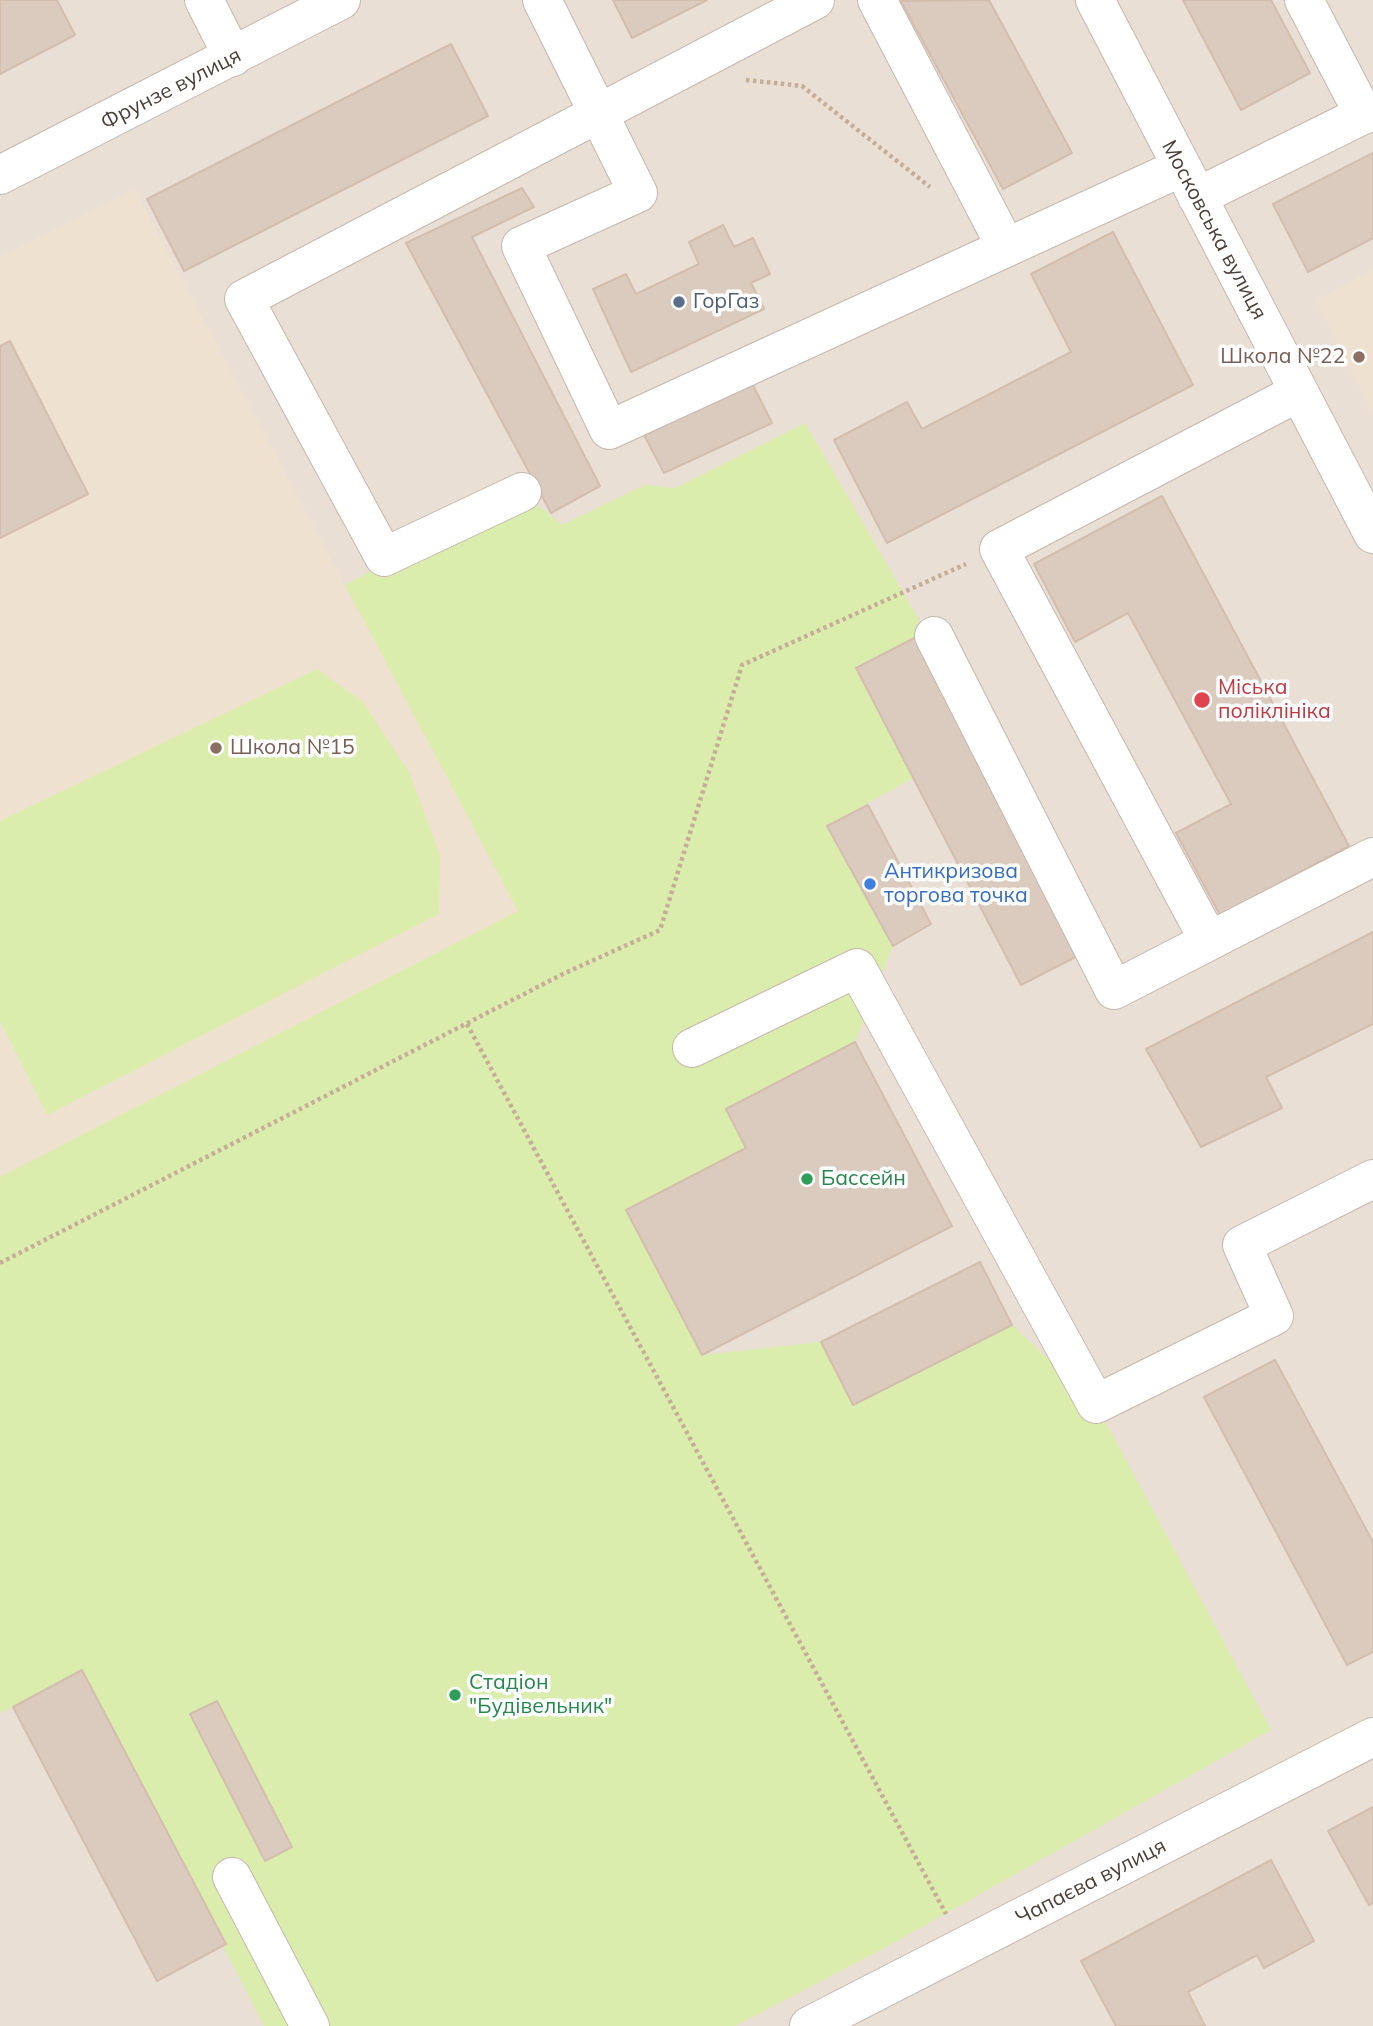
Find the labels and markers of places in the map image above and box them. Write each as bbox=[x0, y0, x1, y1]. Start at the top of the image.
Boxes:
place label: ГорГаз bbox=[693, 289, 759, 315]
marker: ГорГаз bbox=[671, 294, 687, 310]
place label: Школа №22 bbox=[1220, 344, 1345, 370]
marker: Школа №22 bbox=[1351, 349, 1367, 365]
place label: Міська поліклініка bbox=[1218, 675, 1331, 725]
marker: Міська поліклініка bbox=[1192, 690, 1212, 710]
place label: Школа №15 bbox=[230, 735, 355, 761]
marker: Школа №15 bbox=[208, 740, 224, 756]
place label: Антикризова торгова точка bbox=[884, 859, 1028, 909]
marker: Антикризова торгова точка bbox=[862, 876, 878, 892]
place label: Бассейн bbox=[821, 1166, 906, 1192]
marker: Бассейн bbox=[799, 1171, 815, 1187]
place label: Стадіон "Будівельник" bbox=[469, 1670, 612, 1720]
marker: Стадіон "Будівельник" bbox=[447, 1687, 463, 1703]

